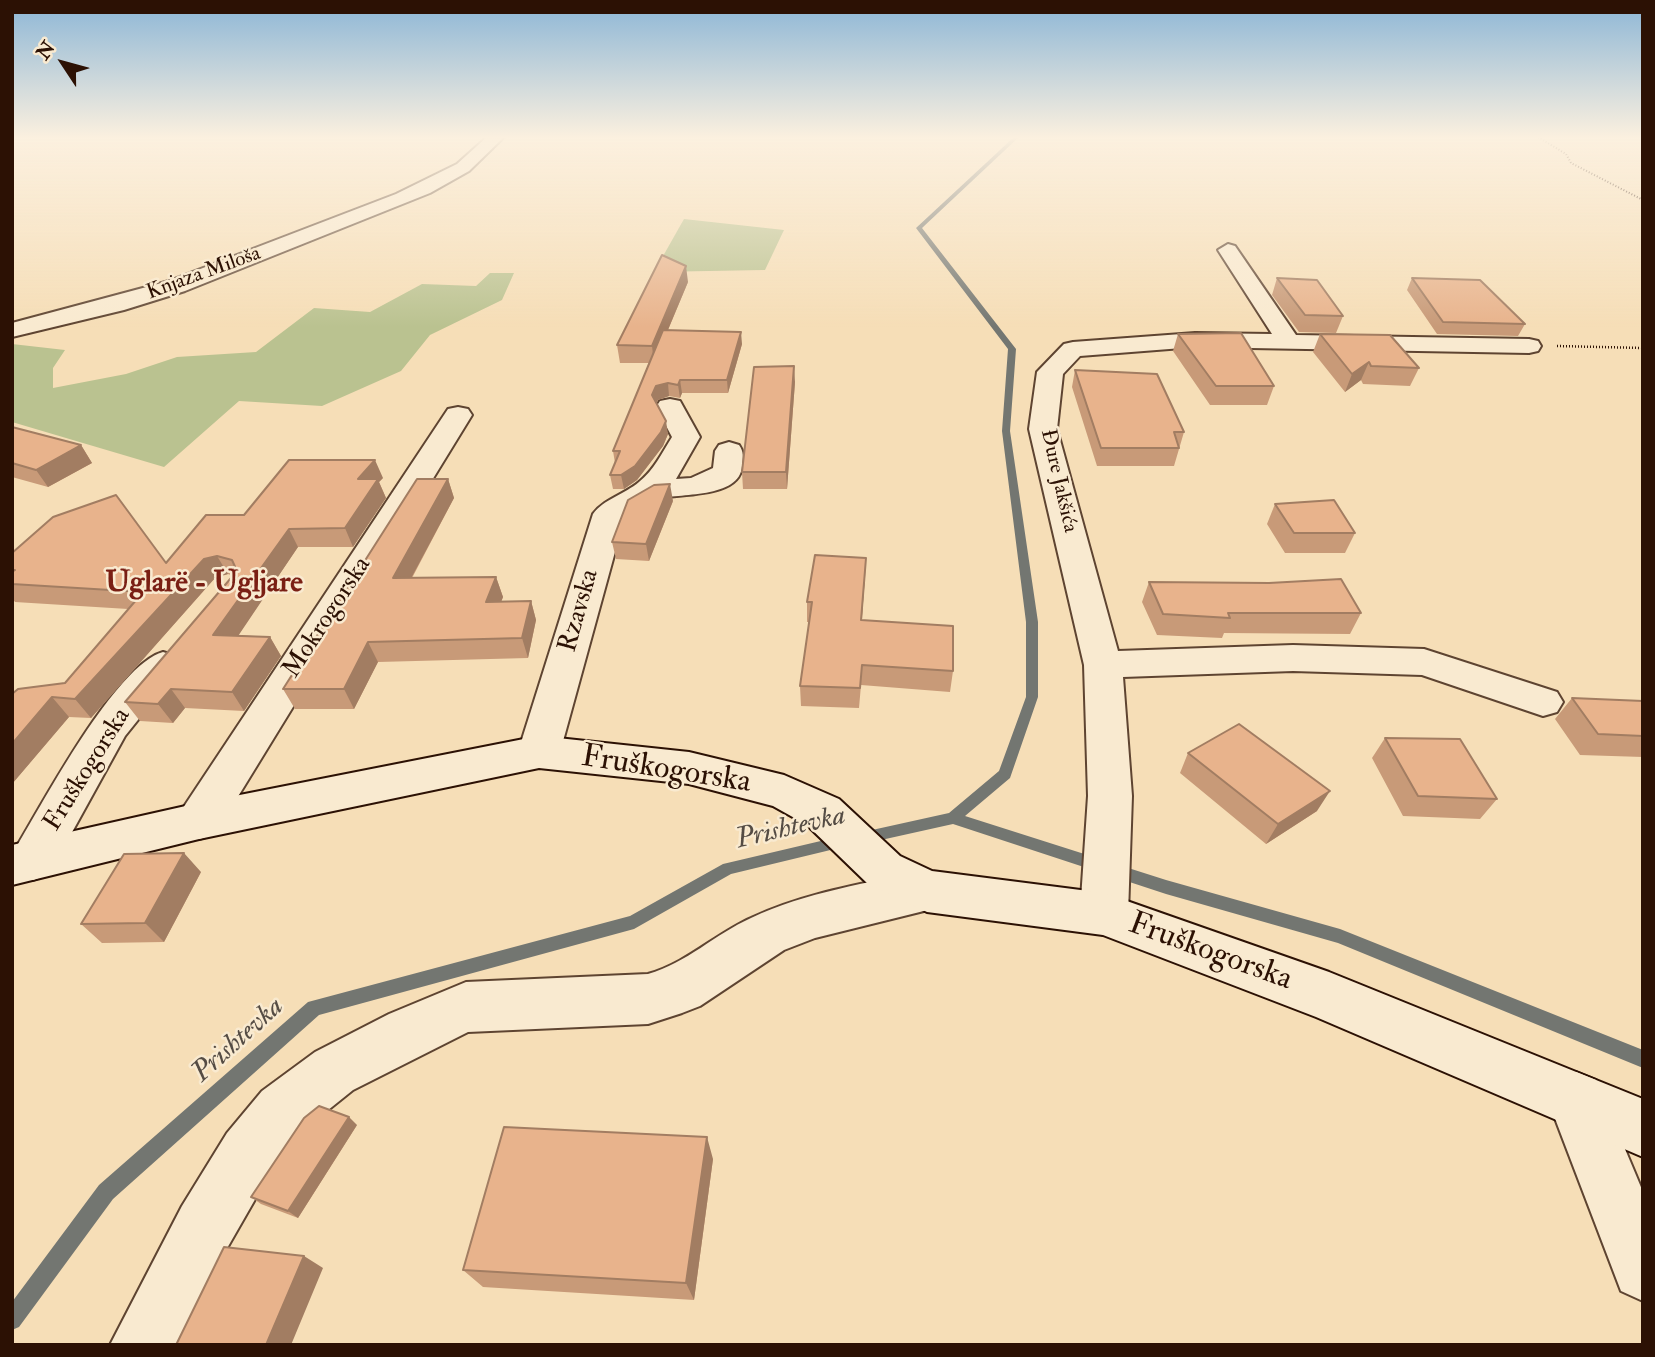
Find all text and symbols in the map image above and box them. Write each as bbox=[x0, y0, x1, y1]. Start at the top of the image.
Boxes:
north arrow bbox=[28, 28, 98, 98]
text: N bbox=[31, 37, 61, 65]
street label: Knjaza Miloša bbox=[144, 242, 264, 306]
street label: Đure Jakšića bbox=[1034, 427, 1082, 535]
street label: Mokrogorska bbox=[277, 551, 379, 685]
street label: Rzavska bbox=[553, 566, 607, 656]
district label: Uglarë - Ugljare bbox=[105, 567, 303, 603]
street label: Fruškogorska bbox=[38, 703, 138, 837]
street label: Fruškogorska bbox=[578, 739, 754, 803]
water label: Prishtevka bbox=[733, 800, 849, 858]
street label: Fruškogorska bbox=[1123, 906, 1297, 1000]
water label: Prishtevka bbox=[186, 991, 292, 1091]

